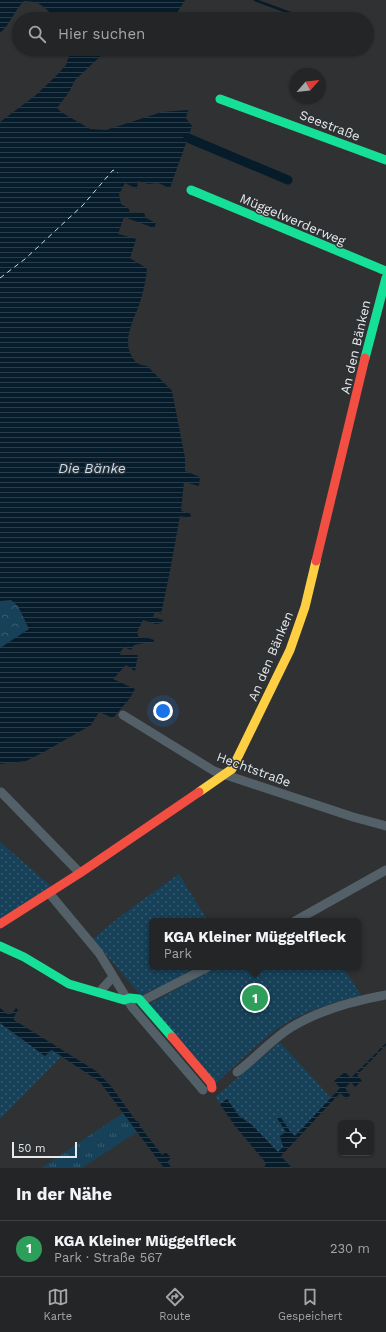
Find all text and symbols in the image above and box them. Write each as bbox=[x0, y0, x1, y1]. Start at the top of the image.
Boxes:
search box bbox=[12, 12, 374, 56]
icon: search bbox=[26, 23, 48, 45]
text: Hier suchen bbox=[58, 25, 145, 43]
north arrow bbox=[290, 68, 326, 104]
street label: Seestraße bbox=[297, 107, 362, 144]
street label: Müggelwerderweg bbox=[238, 190, 348, 249]
street label: An den Bänken bbox=[337, 299, 374, 395]
water label: Die Bänke bbox=[58, 460, 126, 476]
street label: An den Bänken bbox=[245, 609, 296, 703]
your location bbox=[153, 701, 173, 721]
street label: Hechtstraße bbox=[215, 749, 293, 790]
popup bbox=[149, 918, 361, 970]
text: KGA Kleiner Müggelfleck bbox=[164, 928, 346, 946]
text: Park bbox=[164, 946, 192, 961]
pin: 1 bbox=[242, 983, 268, 1013]
map controls bbox=[338, 1120, 374, 1156]
button: locate bbox=[338, 1120, 374, 1156]
scale bar bbox=[12, 1140, 77, 1159]
text: 50 m bbox=[18, 1142, 45, 1155]
text: In der Nähe bbox=[16, 1184, 112, 1204]
text: KGA Kleiner Müggelfleck bbox=[54, 1232, 236, 1250]
text: 1 bbox=[26, 1241, 32, 1256]
text: 230 m bbox=[330, 1241, 370, 1256]
text: Park · Straße 567 bbox=[54, 1250, 162, 1265]
tab: Karte bbox=[44, 1286, 72, 1323]
tab: Route bbox=[159, 1286, 191, 1323]
tab: Gespeichert bbox=[278, 1286, 342, 1323]

